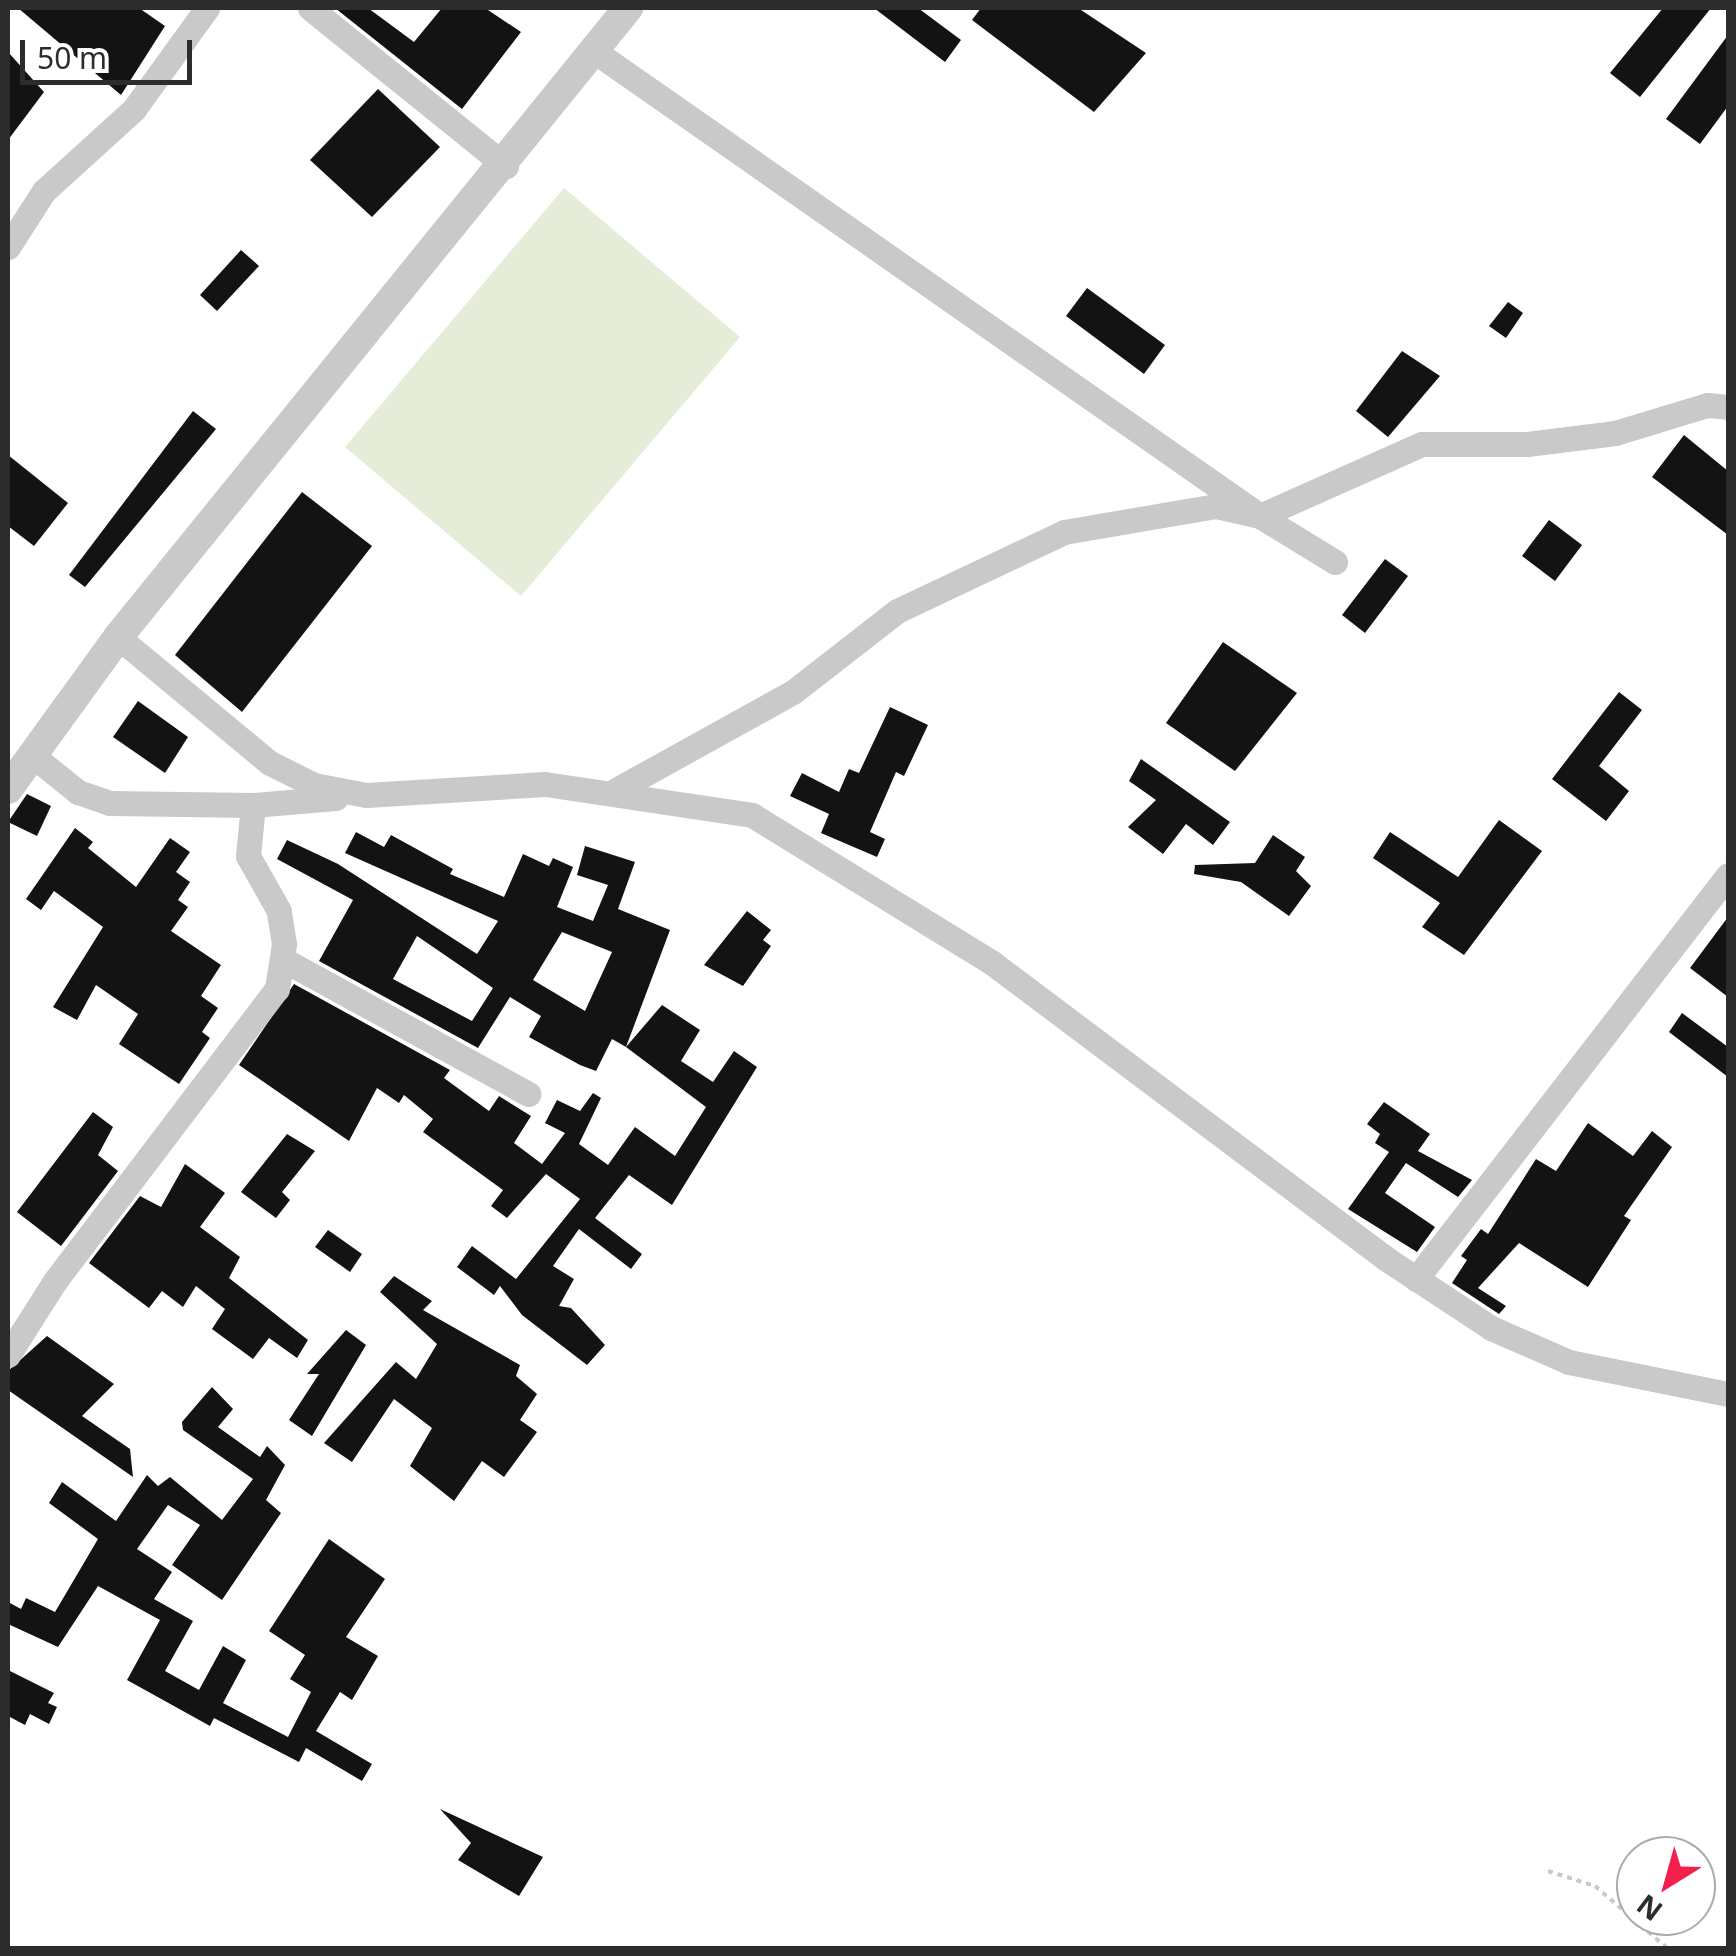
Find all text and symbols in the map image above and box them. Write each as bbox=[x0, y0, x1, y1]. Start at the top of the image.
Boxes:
scale bar bbox=[25, 20, 198, 82]
text: 50 m bbox=[37, 37, 107, 78]
north arrow bbox=[1616, 1836, 1716, 1936]
text: N bbox=[1629, 1886, 1670, 1930]

